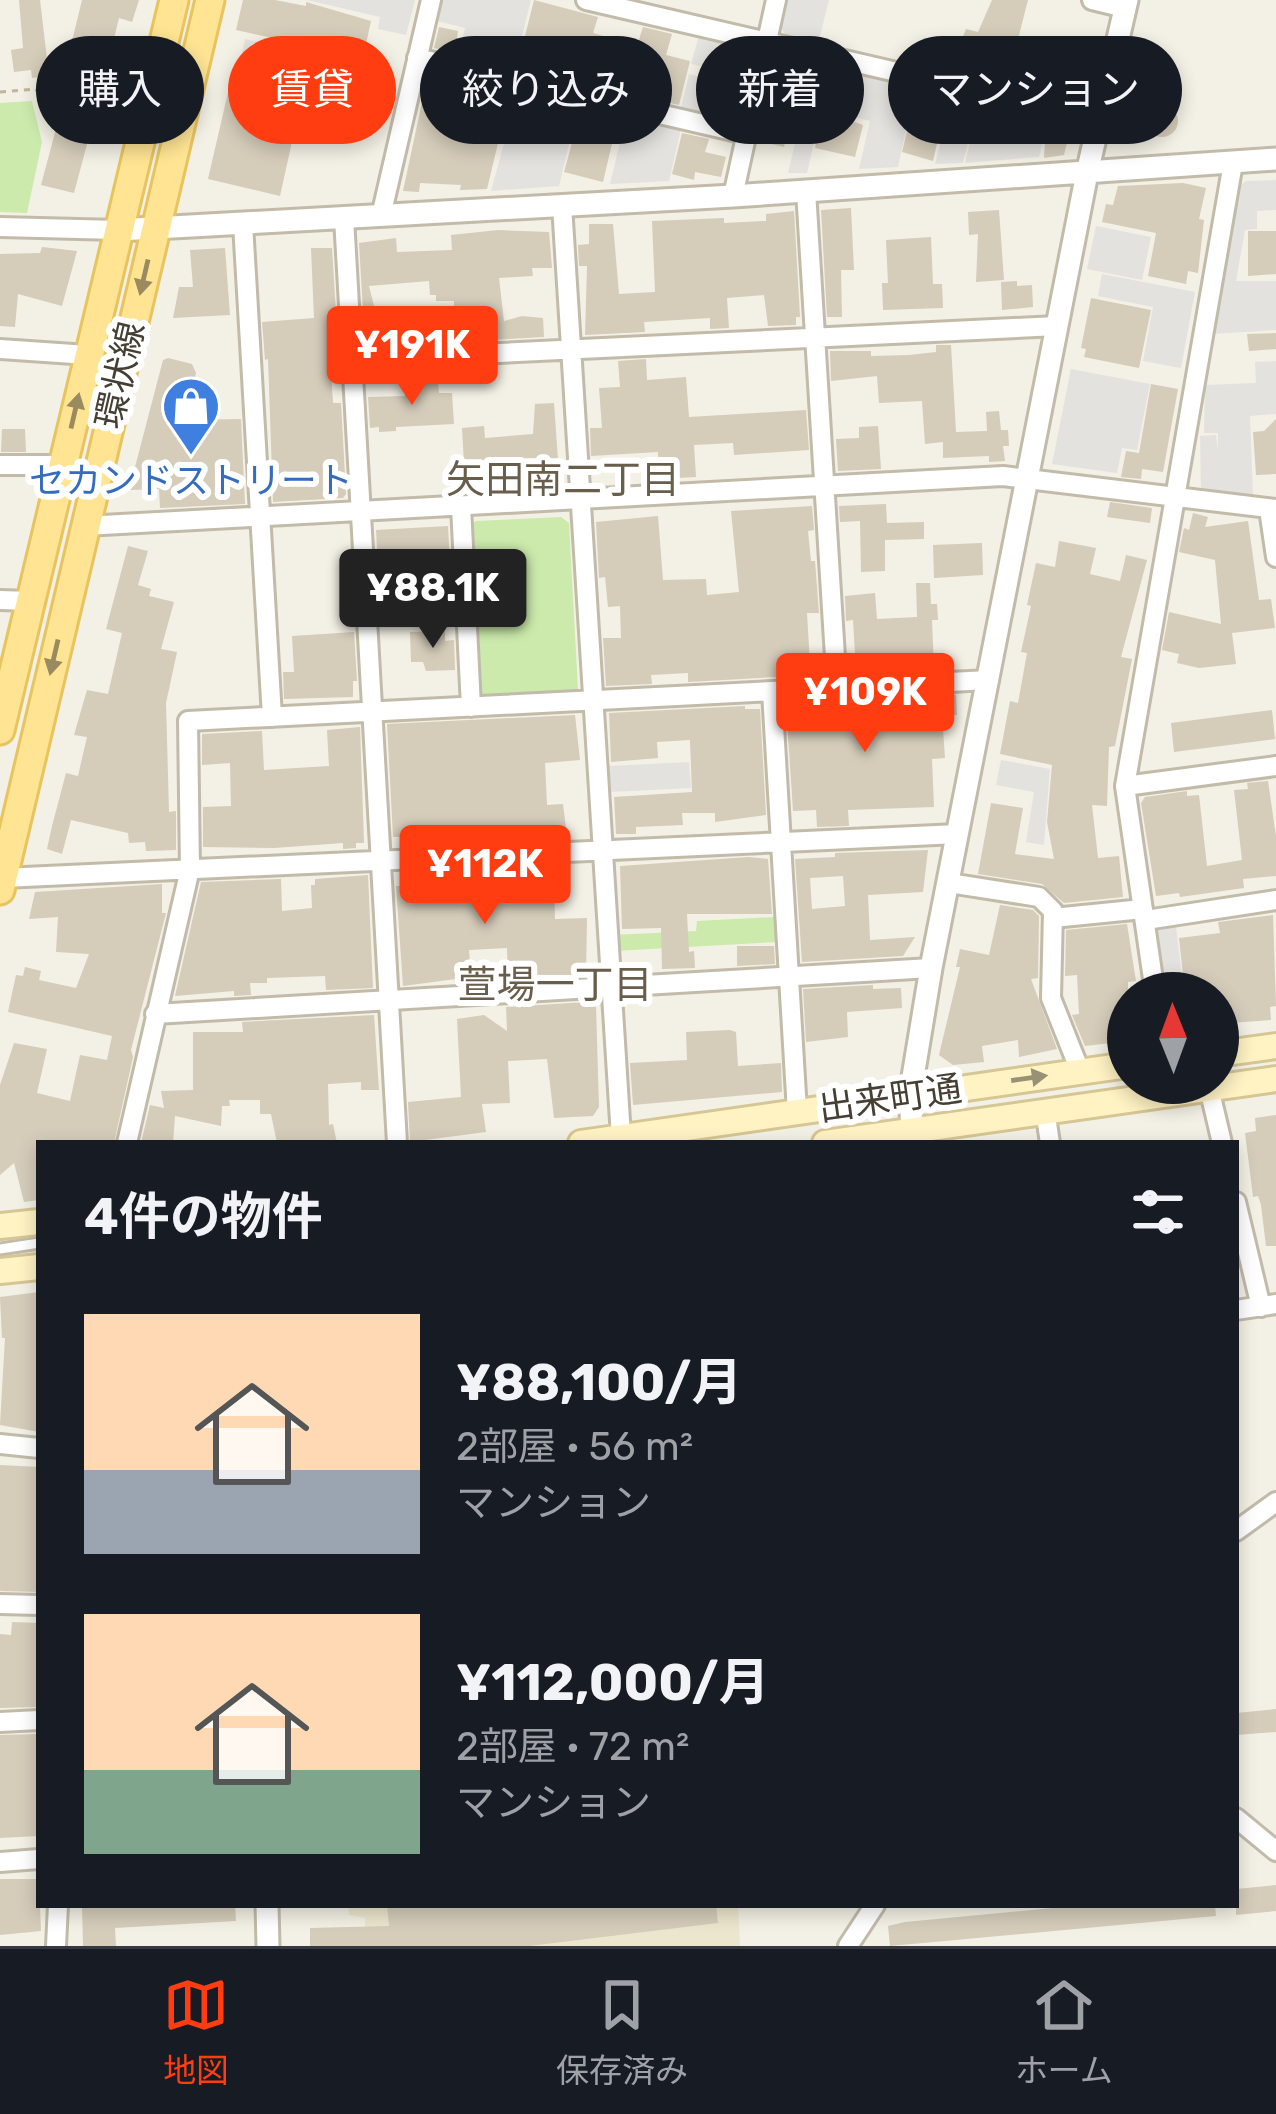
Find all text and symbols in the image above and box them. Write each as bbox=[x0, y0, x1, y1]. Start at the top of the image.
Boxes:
chip: 購入 bbox=[36, 36, 204, 144]
chip: 賃貸 bbox=[228, 36, 396, 144]
chip: 絞り込み bbox=[420, 36, 672, 144]
chip: 新着 bbox=[696, 36, 864, 144]
chip: マンション bbox=[888, 36, 1182, 144]
one-way arrow bbox=[134, 259, 153, 296]
pin: ¥191K bbox=[328, 306, 496, 408]
street label: 環状線 bbox=[87, 318, 153, 432]
text: ¥191K bbox=[354, 322, 470, 368]
shop icon: セカンドストリート bbox=[160, 375, 222, 457]
one-way arrow bbox=[66, 393, 85, 430]
district label: 矢田南二丁目 bbox=[446, 457, 680, 503]
place label: セカンドストリート bbox=[29, 459, 353, 502]
pin: ¥88.1K bbox=[335, 549, 531, 651]
text: ¥88.1K bbox=[366, 565, 500, 611]
one-way arrow bbox=[44, 638, 63, 675]
pin: ¥109K bbox=[781, 653, 949, 755]
text: ¥109K bbox=[803, 669, 927, 715]
pin: ¥112K bbox=[401, 825, 569, 927]
text: ¥112K bbox=[427, 841, 543, 887]
district label: 萱場一丁目 bbox=[457, 962, 653, 1008]
north arrow bbox=[1107, 972, 1239, 1104]
map controls bbox=[1107, 972, 1239, 1104]
street label: 出来町通 bbox=[816, 1067, 964, 1129]
one-way arrow bbox=[1011, 1068, 1049, 1087]
icon: filters bbox=[1125, 1179, 1191, 1245]
text: 4件の物件 bbox=[84, 1186, 323, 1247]
text: ¥88,100/月 bbox=[456, 1352, 742, 1413]
icon: home bbox=[180, 1362, 324, 1506]
text: 2部屋 · 56 m² bbox=[456, 1424, 693, 1470]
text: マンション bbox=[456, 1480, 651, 1526]
text: ¥112,000/月 bbox=[456, 1652, 770, 1713]
icon: home bbox=[180, 1662, 324, 1806]
text: 2部屋 · 72 m² bbox=[456, 1724, 689, 1770]
text: マンション bbox=[456, 1780, 651, 1826]
tab: 地図 bbox=[163, 1972, 229, 2092]
tab: 保存済み bbox=[556, 1972, 688, 2092]
tab: ホーム bbox=[1015, 1972, 1113, 2092]

